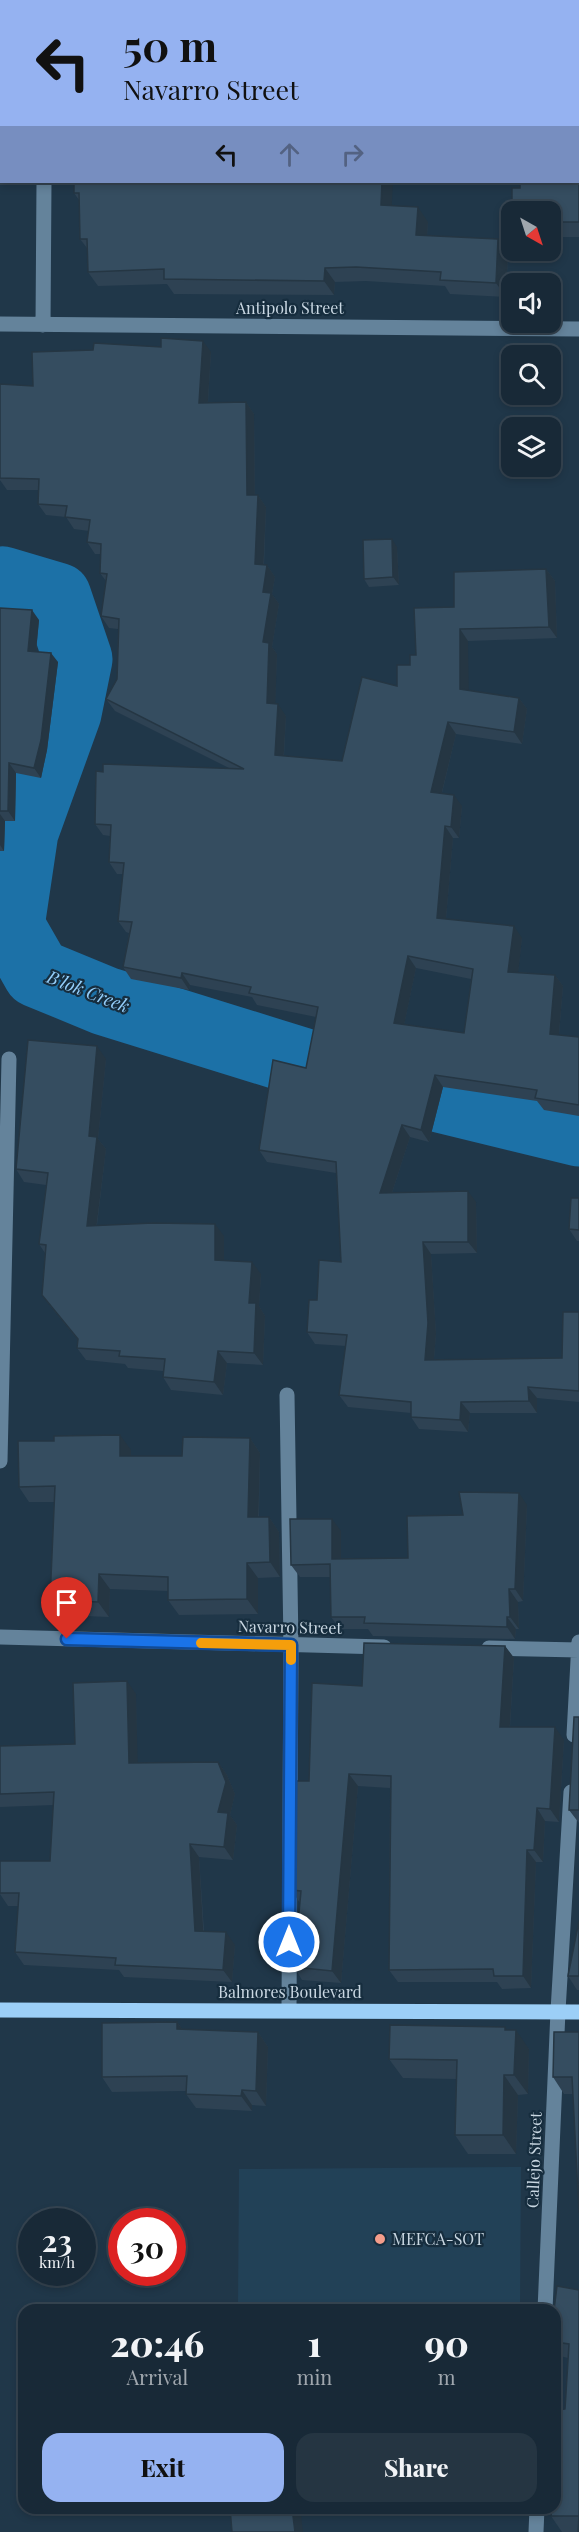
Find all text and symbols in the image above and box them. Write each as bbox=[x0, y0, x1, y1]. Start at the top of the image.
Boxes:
text: 50 m bbox=[123, 17, 217, 73]
icon: left bbox=[24, 24, 102, 102]
text: Navarro Street bbox=[123, 71, 299, 107]
icon: left bbox=[210, 138, 243, 171]
icon: ahead bbox=[273, 138, 306, 171]
icon: right bbox=[336, 138, 369, 171]
north arrow bbox=[501, 201, 561, 261]
map controls bbox=[501, 201, 561, 477]
button: sound bbox=[501, 273, 561, 333]
street label: Antipolo Street bbox=[235, 297, 344, 318]
button: search bbox=[501, 345, 561, 405]
button: layers bbox=[501, 417, 561, 477]
water label: B'lok Creek bbox=[43, 964, 133, 1018]
pin bbox=[41, 1577, 92, 1639]
icon: arrive bbox=[50, 1586, 83, 1619]
street label: Navarro Street bbox=[238, 1615, 343, 1638]
position arrow bbox=[257, 1910, 321, 1974]
street label: Balmores Boulevard bbox=[218, 1981, 362, 2002]
street label: Callejo Street bbox=[521, 2111, 546, 2208]
speed limit sign: 30 bbox=[108, 2208, 186, 2286]
text: 23 bbox=[42, 2220, 72, 2260]
place label: MEFCA-SOT bbox=[392, 2228, 484, 2249]
marker: MEFCA-SOT bbox=[373, 2232, 387, 2246]
text: km/h bbox=[39, 2252, 75, 2272]
text: 20:46 bbox=[110, 2318, 204, 2366]
text: 1 bbox=[307, 2318, 321, 2366]
text: 90 bbox=[425, 2318, 469, 2366]
text: Arrival bbox=[127, 2363, 188, 2390]
text: min bbox=[297, 2363, 332, 2390]
text: m bbox=[438, 2363, 455, 2390]
button: Exit bbox=[42, 2433, 284, 2502]
button: Share bbox=[296, 2433, 537, 2502]

